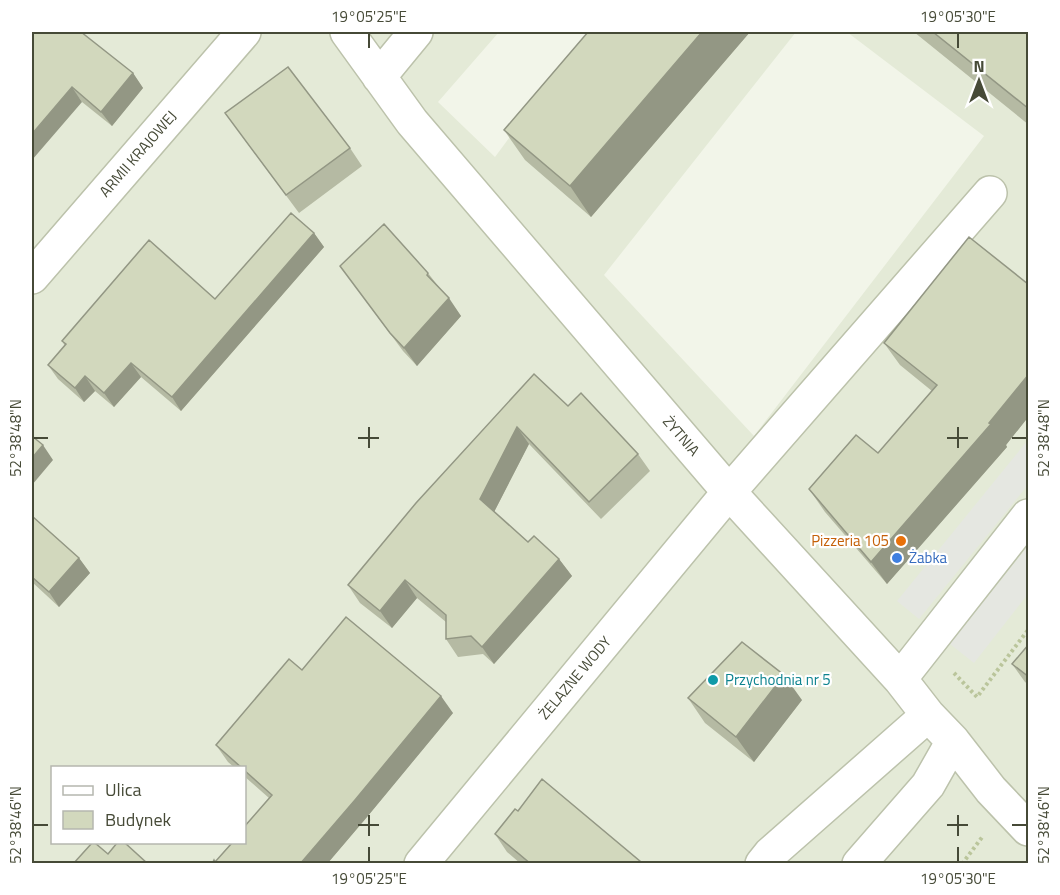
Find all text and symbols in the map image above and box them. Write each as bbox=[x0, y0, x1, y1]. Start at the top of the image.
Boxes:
text: 19°05'25"E bbox=[331, 5, 407, 28]
text: 19°05'30"E bbox=[920, 5, 996, 28]
north arrow bbox=[949, 51, 1009, 111]
text: N bbox=[973, 54, 985, 78]
street label: ARMII KRAJOWEJ bbox=[93, 105, 182, 202]
text: 52°38'48"N bbox=[4, 399, 27, 477]
text: 52°38'48"N bbox=[1032, 399, 1055, 477]
street label: ŻYTNIA bbox=[657, 410, 705, 461]
place label: Pizzeria 105 bbox=[811, 529, 889, 552]
marker: Pizzeria 105 bbox=[894, 534, 908, 548]
place label: Żabka bbox=[909, 546, 948, 569]
marker: Żabka bbox=[890, 551, 904, 565]
street label: ŻELAZNE WODY bbox=[533, 631, 616, 724]
place label: Przychodnia nr 5 bbox=[725, 668, 831, 691]
marker: Przychodnia nr 5 bbox=[706, 673, 720, 687]
legend bbox=[51, 766, 246, 844]
text: Ulica bbox=[105, 776, 142, 803]
text: 52°38'46"N bbox=[4, 786, 27, 864]
text: 52°38'46"N bbox=[1032, 786, 1055, 864]
text: Budynek bbox=[105, 806, 172, 833]
text: 19°05'25"E bbox=[331, 867, 407, 890]
text: 19°05'30"E bbox=[920, 867, 996, 890]

